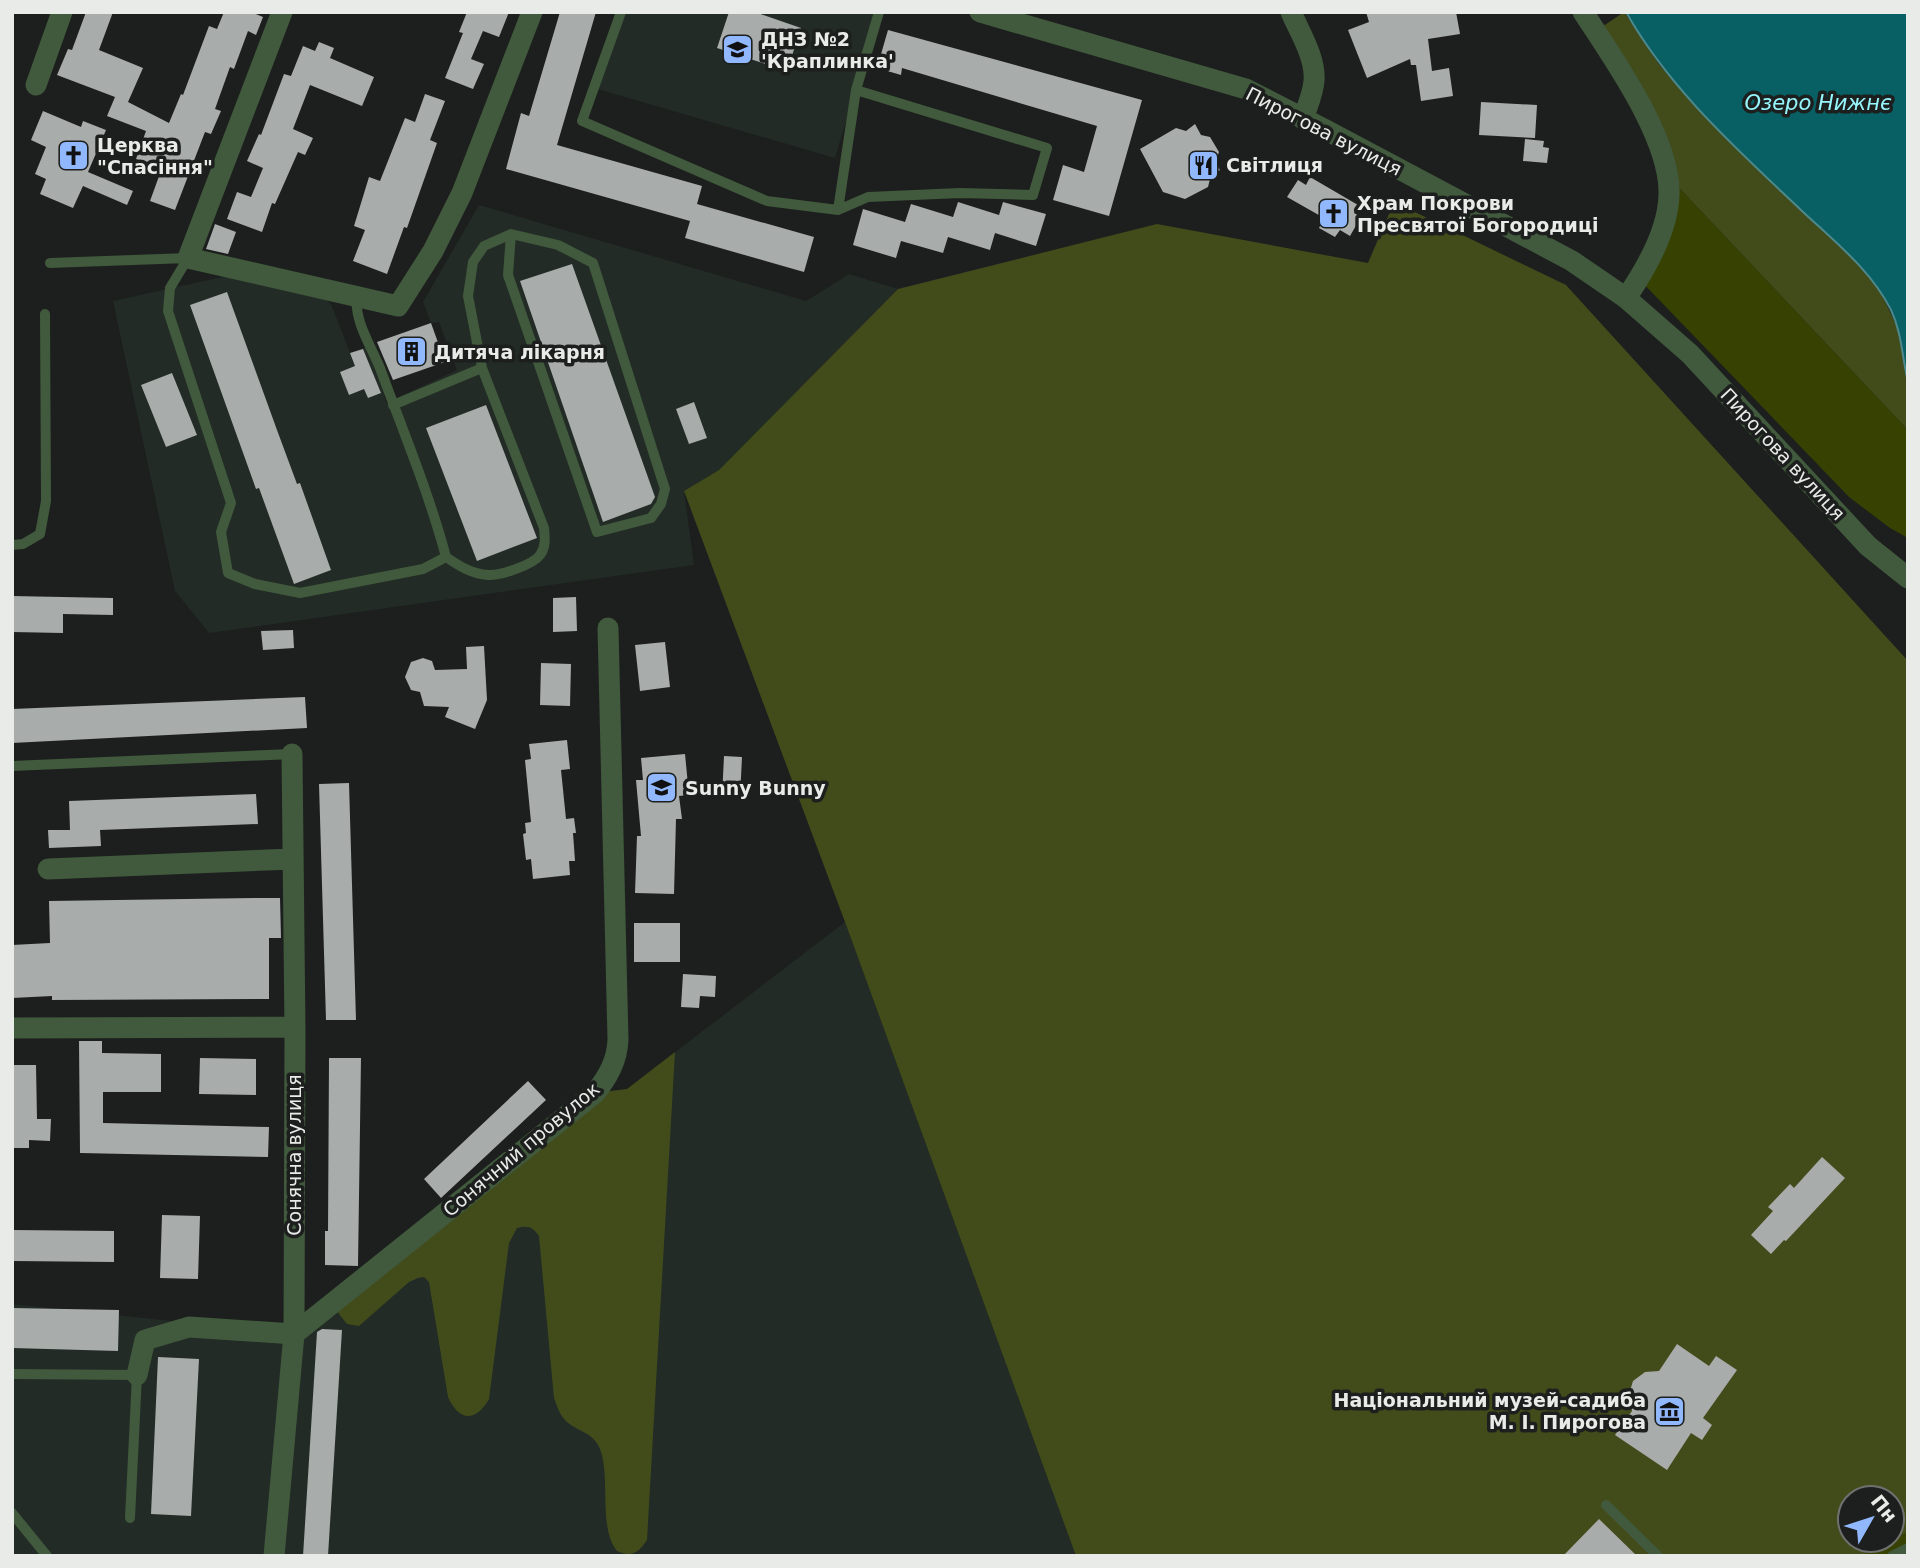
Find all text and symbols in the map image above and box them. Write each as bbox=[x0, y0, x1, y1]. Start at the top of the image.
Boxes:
place label: ДНЗ №2 'Краплинка' bbox=[761, 28, 894, 72]
school or university icon: ДНЗ №2 'Краплинка' bbox=[721, 33, 755, 67]
street label: Пирогова вулиця bbox=[1242, 82, 1406, 180]
water label: Озеро Нижнє bbox=[1744, 91, 1892, 115]
place label: Церква "Спасіння" bbox=[97, 134, 213, 178]
church icon: Церква "Спасіння" bbox=[57, 139, 91, 173]
restaurant icon: Світлиця bbox=[1186, 148, 1220, 182]
place label: Світлиця bbox=[1226, 154, 1323, 176]
place label: Храм Покрови Пресвятої Богородиці bbox=[1357, 192, 1599, 236]
church icon: Храм Покрови Пресвятої Богородиці bbox=[1317, 197, 1351, 231]
building icon: Дитяча лікарня bbox=[394, 335, 428, 369]
place label: Дитяча лікарня bbox=[434, 341, 605, 363]
street label: Пирогова вулиця bbox=[1716, 384, 1850, 524]
school or university icon: Sunny Bunny bbox=[645, 771, 679, 805]
place label: Sunny Bunny bbox=[685, 777, 826, 799]
street label: Сонячна вулиця bbox=[283, 1074, 305, 1236]
street label: Сонячний провулок bbox=[439, 1077, 603, 1221]
place label: Національний музей-садиба М. І. Пирогова bbox=[1334, 1389, 1646, 1433]
museum icon: Національний музей-садиба М. І. Пирогова bbox=[1652, 1394, 1686, 1428]
north arrow bbox=[1836, 1484, 1906, 1554]
text: Пн bbox=[1867, 1490, 1902, 1527]

